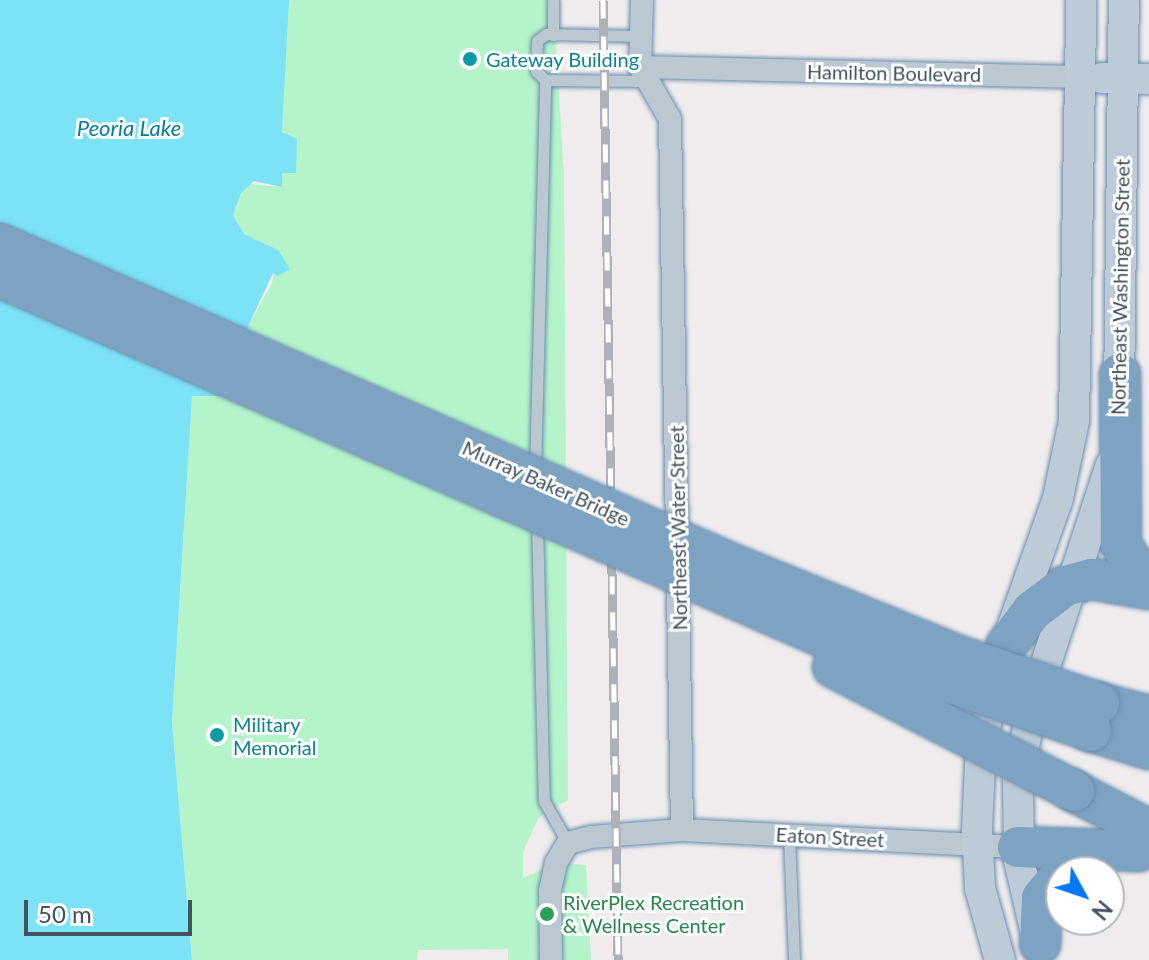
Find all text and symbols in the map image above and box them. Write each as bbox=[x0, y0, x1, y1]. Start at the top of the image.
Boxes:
place label: Gateway Building bbox=[486, 47, 640, 71]
marker: Gateway Building bbox=[461, 50, 479, 68]
street label: Hamilton Boulevard bbox=[807, 59, 981, 87]
water label: Peoria Lake bbox=[77, 115, 181, 141]
street label: Northeast Washington Street bbox=[1106, 159, 1134, 415]
street label: Northeast Water Street bbox=[664, 425, 692, 631]
street label: Murray Baker Bridge bbox=[458, 435, 634, 531]
place label: Military Memorial bbox=[233, 712, 316, 759]
marker: Military Memorial bbox=[208, 726, 226, 744]
street label: Eaton Street bbox=[775, 822, 885, 852]
north arrow bbox=[1045, 856, 1125, 936]
scale bar bbox=[28, 884, 196, 934]
place label: RiverPlex Recreation & Wellness Center bbox=[563, 890, 744, 937]
text: N bbox=[1086, 895, 1118, 926]
text: 50 m bbox=[38, 899, 92, 928]
marker: RiverPlex Recreation & Wellness Center bbox=[538, 905, 556, 923]

